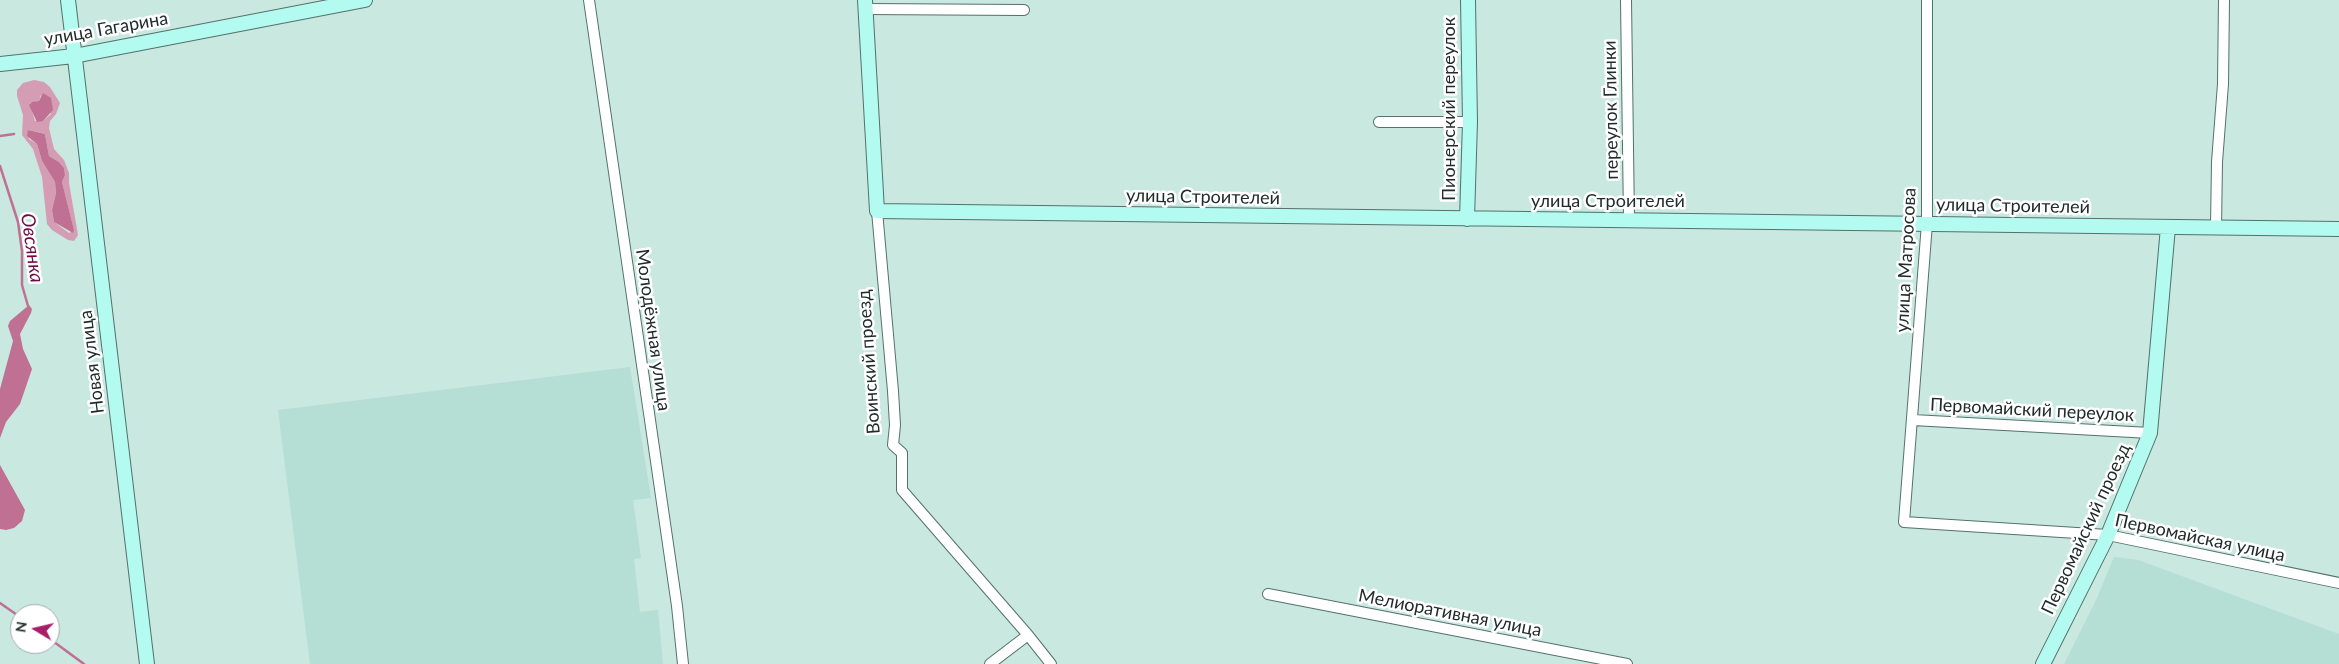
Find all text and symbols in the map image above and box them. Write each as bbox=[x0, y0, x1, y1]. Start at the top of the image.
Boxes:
street label: улица Гагарина bbox=[42, 7, 170, 51]
street label: Пионерский переулок bbox=[1438, 17, 1460, 201]
street label: переулок Глинки bbox=[1599, 40, 1623, 180]
street label: улица Строителей bbox=[1126, 185, 1280, 209]
street label: улица Матросова bbox=[1891, 187, 1921, 333]
street label: улица Строителей bbox=[1531, 190, 1685, 212]
street label: улица Строителей bbox=[1936, 194, 2090, 218]
water label: Овсянка bbox=[16, 212, 48, 284]
street label: Молодёжная улица bbox=[631, 248, 675, 412]
street label: Воинский проезд bbox=[853, 289, 885, 435]
street label: Новая улица bbox=[75, 309, 109, 415]
street label: Первомайский переулок bbox=[1929, 394, 2135, 426]
street label: Первомайский проезд bbox=[2037, 440, 2135, 618]
street label: Первомайская улица bbox=[2113, 509, 2287, 567]
street label: Мелиоративная улица bbox=[1357, 585, 1543, 641]
north arrow bbox=[10, 604, 60, 654]
text: N bbox=[11, 620, 30, 633]

